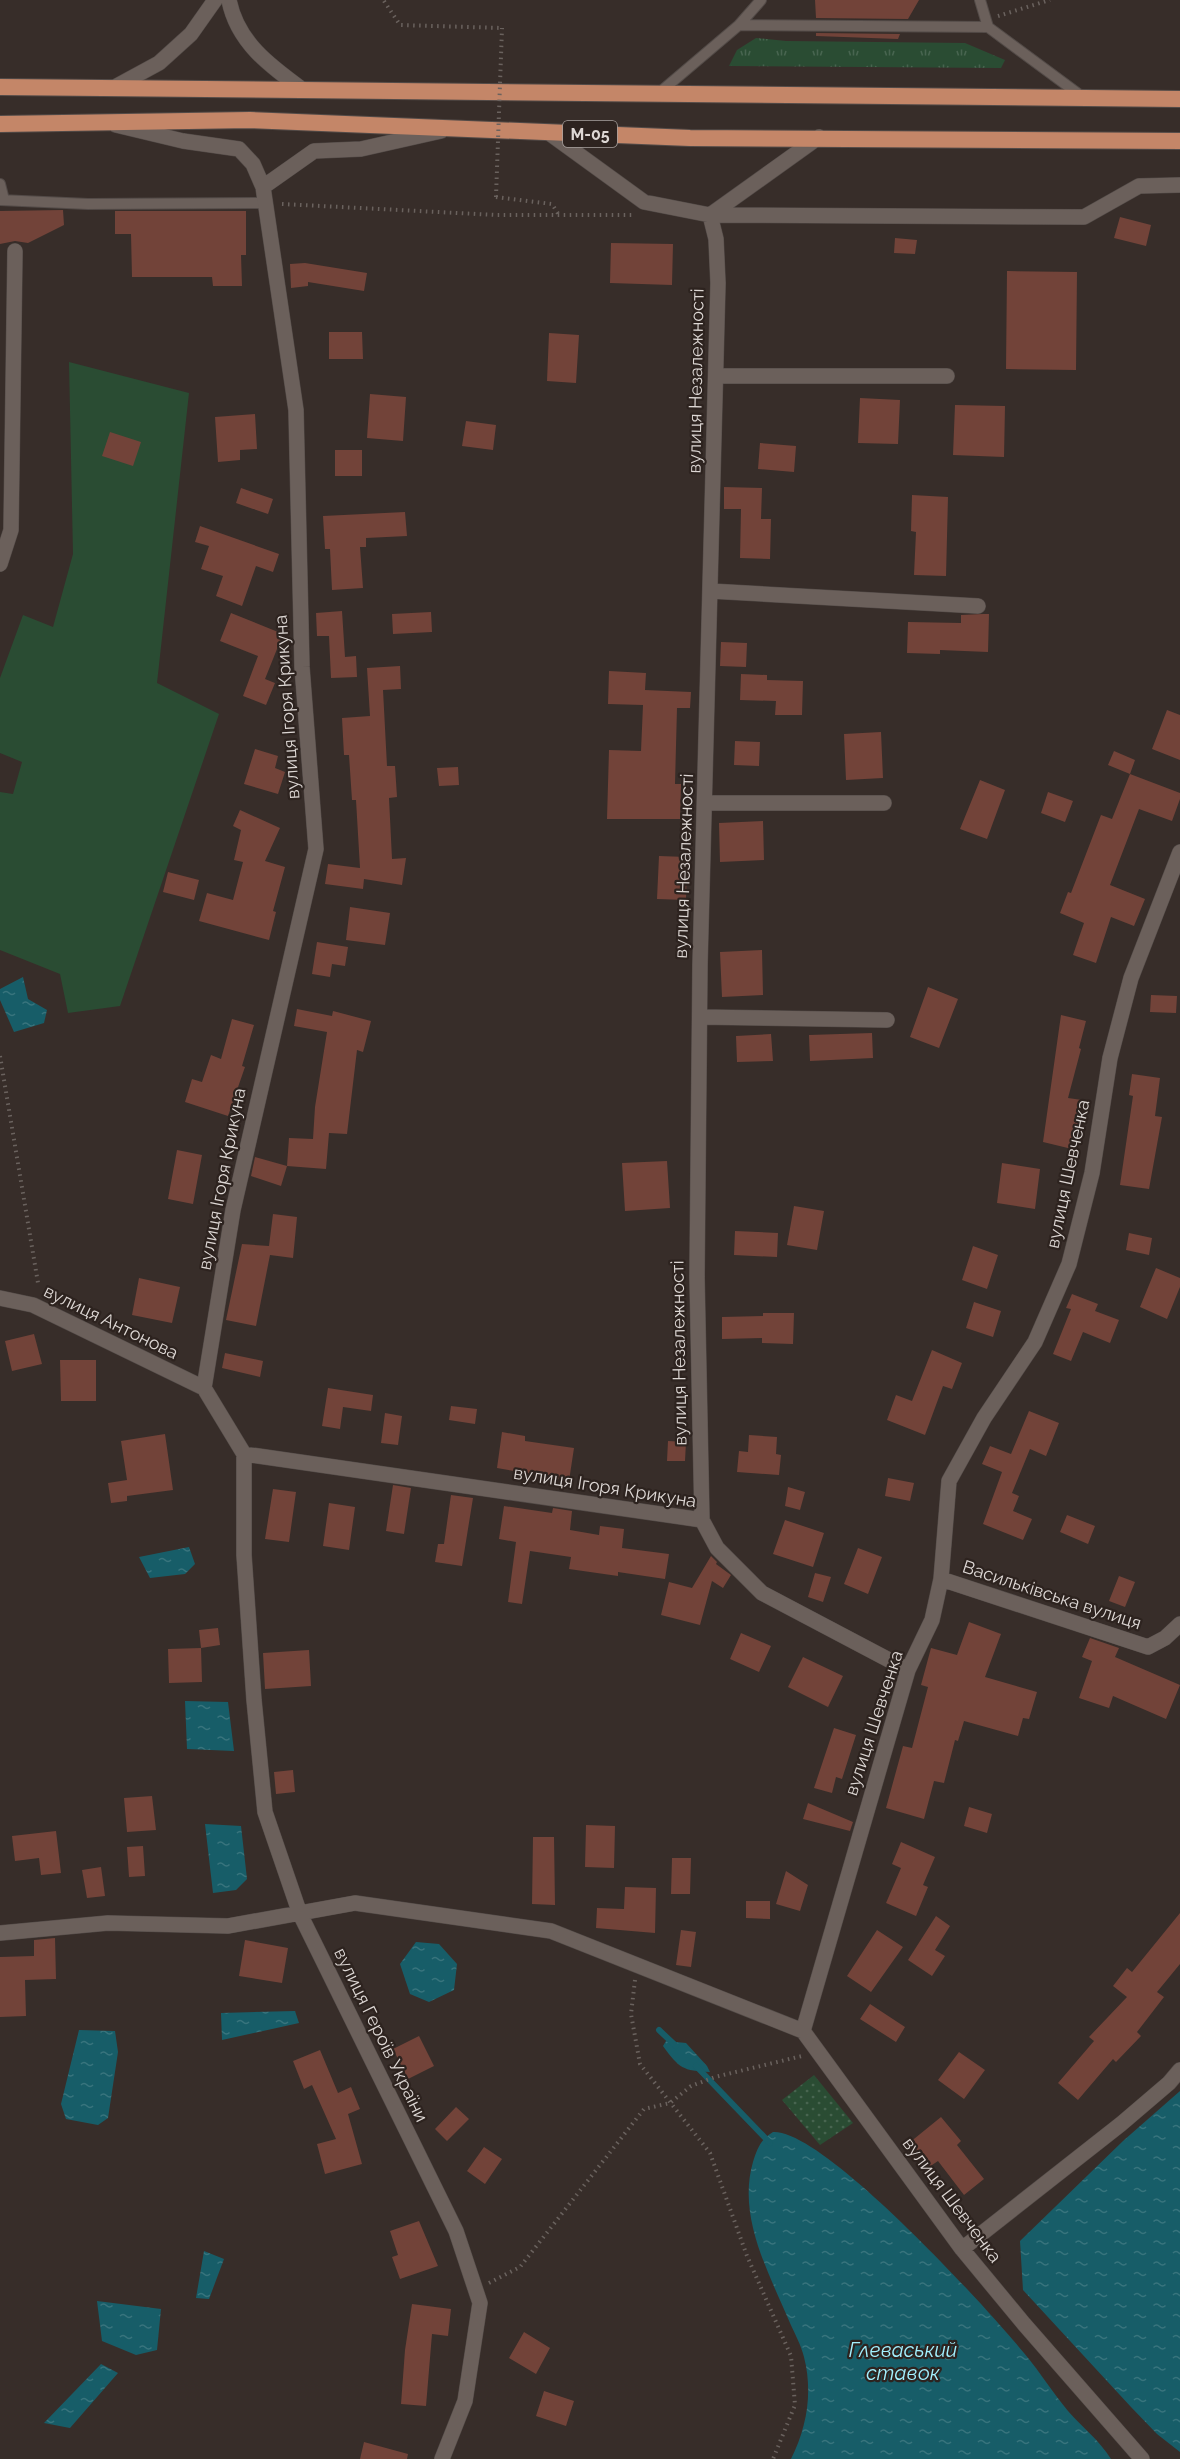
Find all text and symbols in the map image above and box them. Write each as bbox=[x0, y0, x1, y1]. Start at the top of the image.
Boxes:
road number: М-05 bbox=[563, 121, 617, 147]
street label: вулиця Незалежності bbox=[683, 288, 708, 474]
street label: вулиця Ігоря Крикуна bbox=[270, 614, 303, 800]
street label: вулиця Незалежності bbox=[670, 773, 697, 959]
street label: вулиця Ігоря Крикуна bbox=[194, 1086, 249, 1272]
street label: вулиця Шевченка bbox=[1041, 1098, 1094, 1250]
street label: вулиця Незалежності bbox=[666, 1260, 691, 1446]
street label: вулиця Антонова bbox=[41, 1280, 182, 1363]
street label: вулиця Ігоря Крикуна bbox=[512, 1462, 698, 1511]
street label: Васильківська вулиця bbox=[960, 1556, 1144, 1633]
street label: вулиця Шевченка bbox=[840, 1648, 907, 1798]
street label: вулиця Героїв України bbox=[330, 1944, 433, 2125]
street label: вулиця Шевченка bbox=[898, 2133, 1006, 2266]
water label: Глеваський ставок bbox=[849, 2338, 957, 2385]

